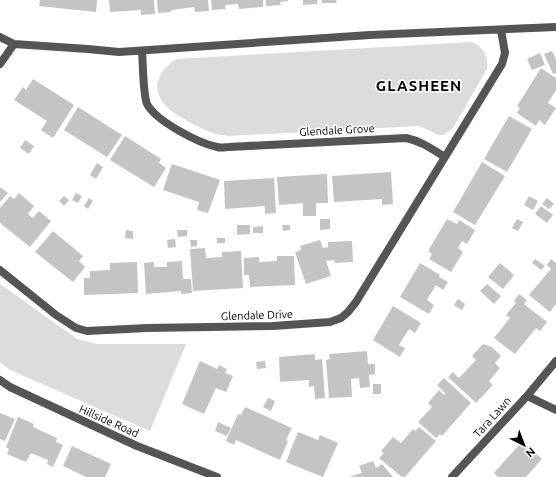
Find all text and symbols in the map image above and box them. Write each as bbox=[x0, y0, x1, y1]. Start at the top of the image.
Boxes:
district label: GLASHEEN bbox=[376, 77, 462, 94]
street label: Glendale Grove bbox=[299, 122, 375, 138]
street label: Glendale Drive bbox=[221, 308, 293, 322]
street label: Tara Lawn bbox=[471, 394, 513, 440]
street label: Hillside Road bbox=[77, 403, 141, 439]
north arrow bbox=[504, 425, 544, 465]
text: N bbox=[524, 445, 538, 460]

